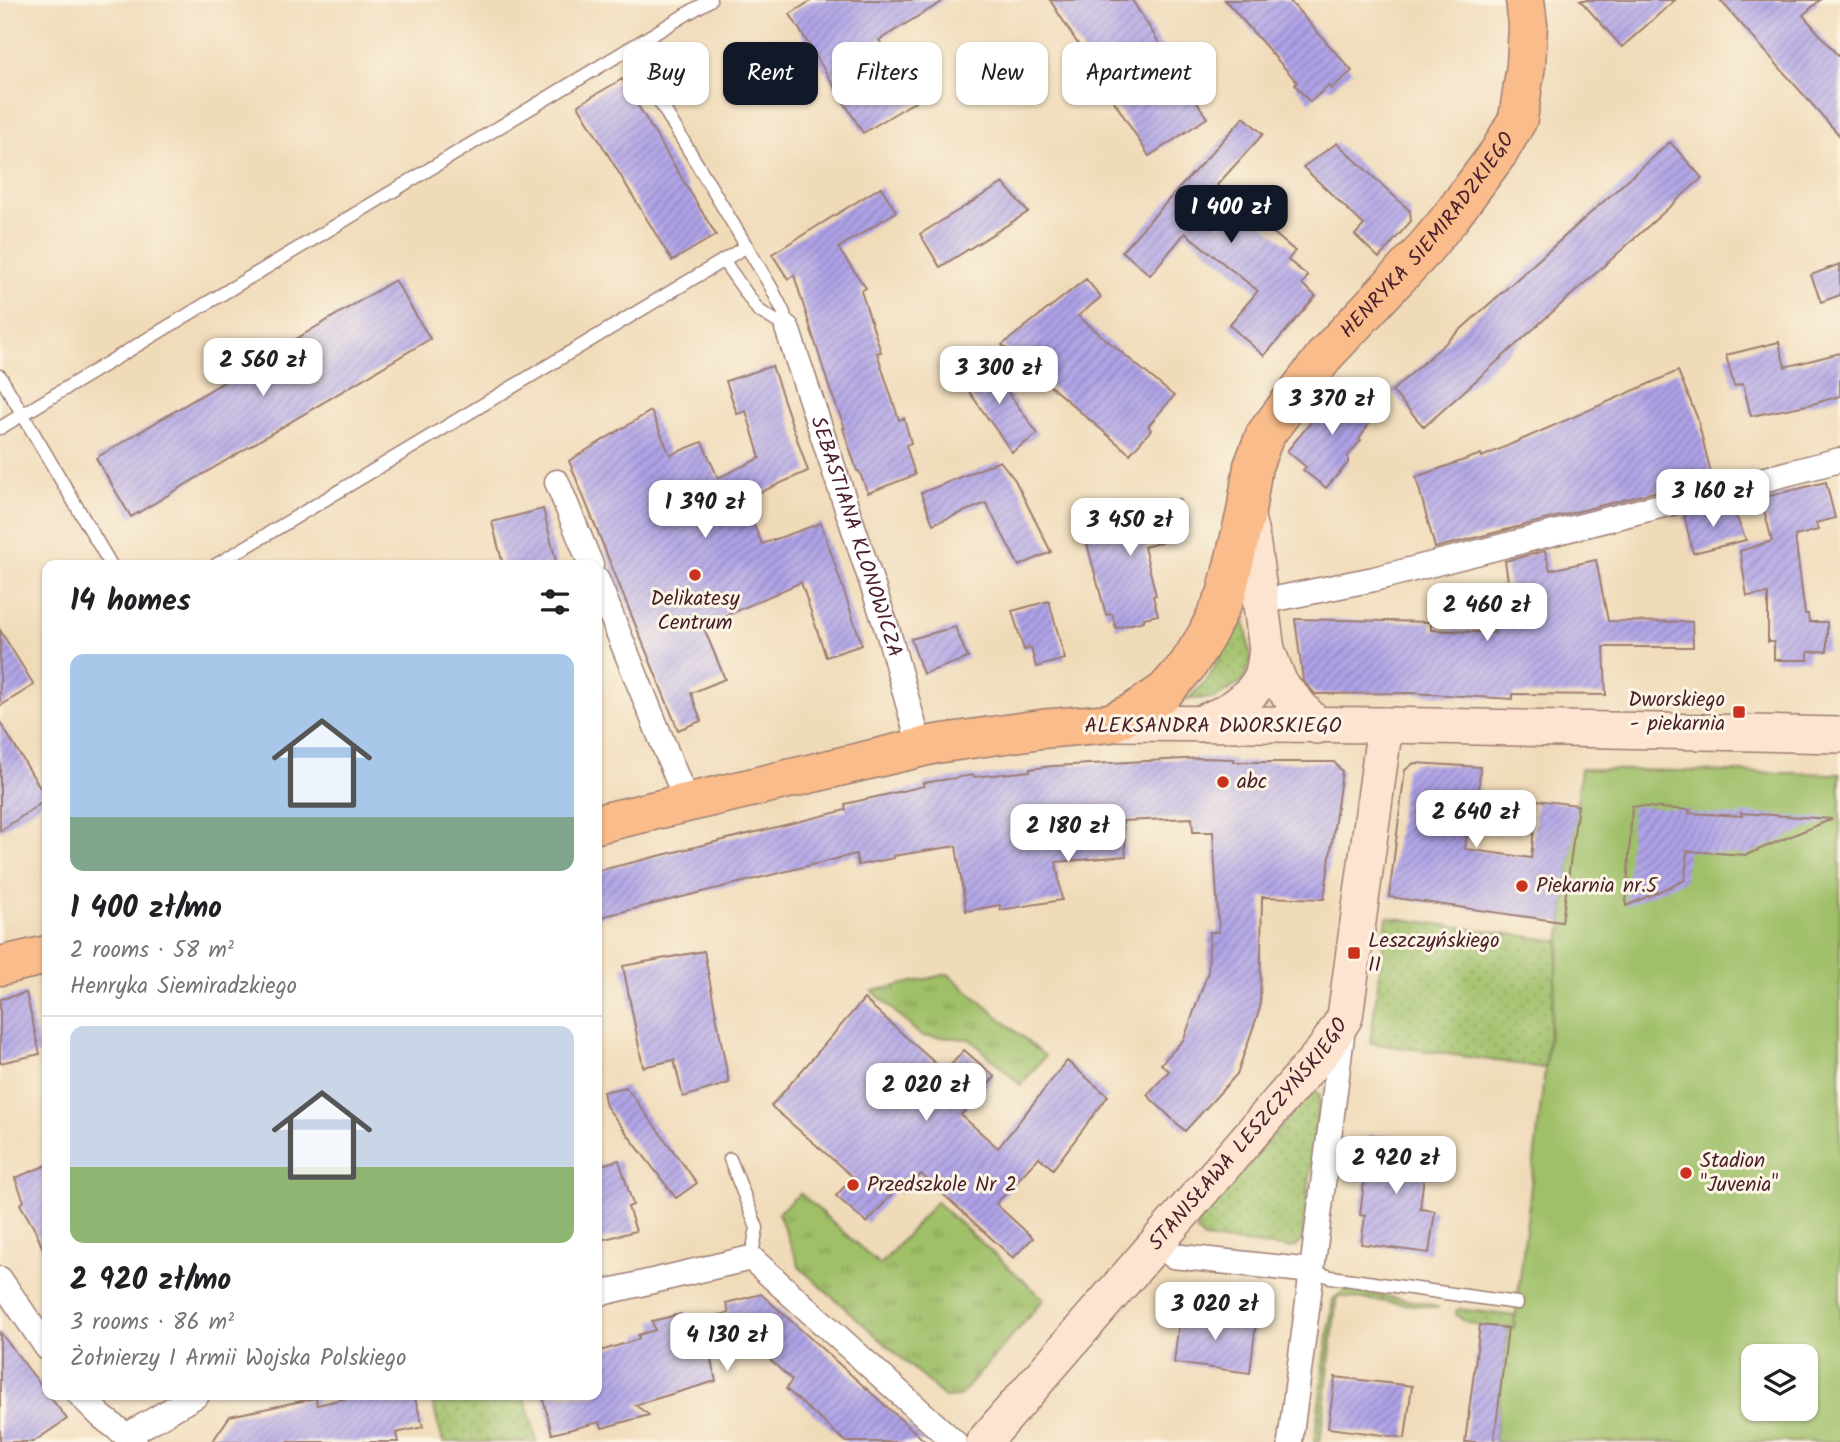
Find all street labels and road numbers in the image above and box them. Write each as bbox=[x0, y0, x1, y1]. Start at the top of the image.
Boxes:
street label: HENRYKA SIEMIRADZKIEGO bbox=[1332, 126, 1523, 346]
street label: SEBASTIANA KLONOWICZA bbox=[801, 412, 911, 661]
street label: ALEKSANDRA DWORSKIEGO bbox=[1084, 710, 1342, 743]
street label: STANISŁAWA LESZCZYŃSKIEGO bbox=[1140, 1011, 1357, 1258]

